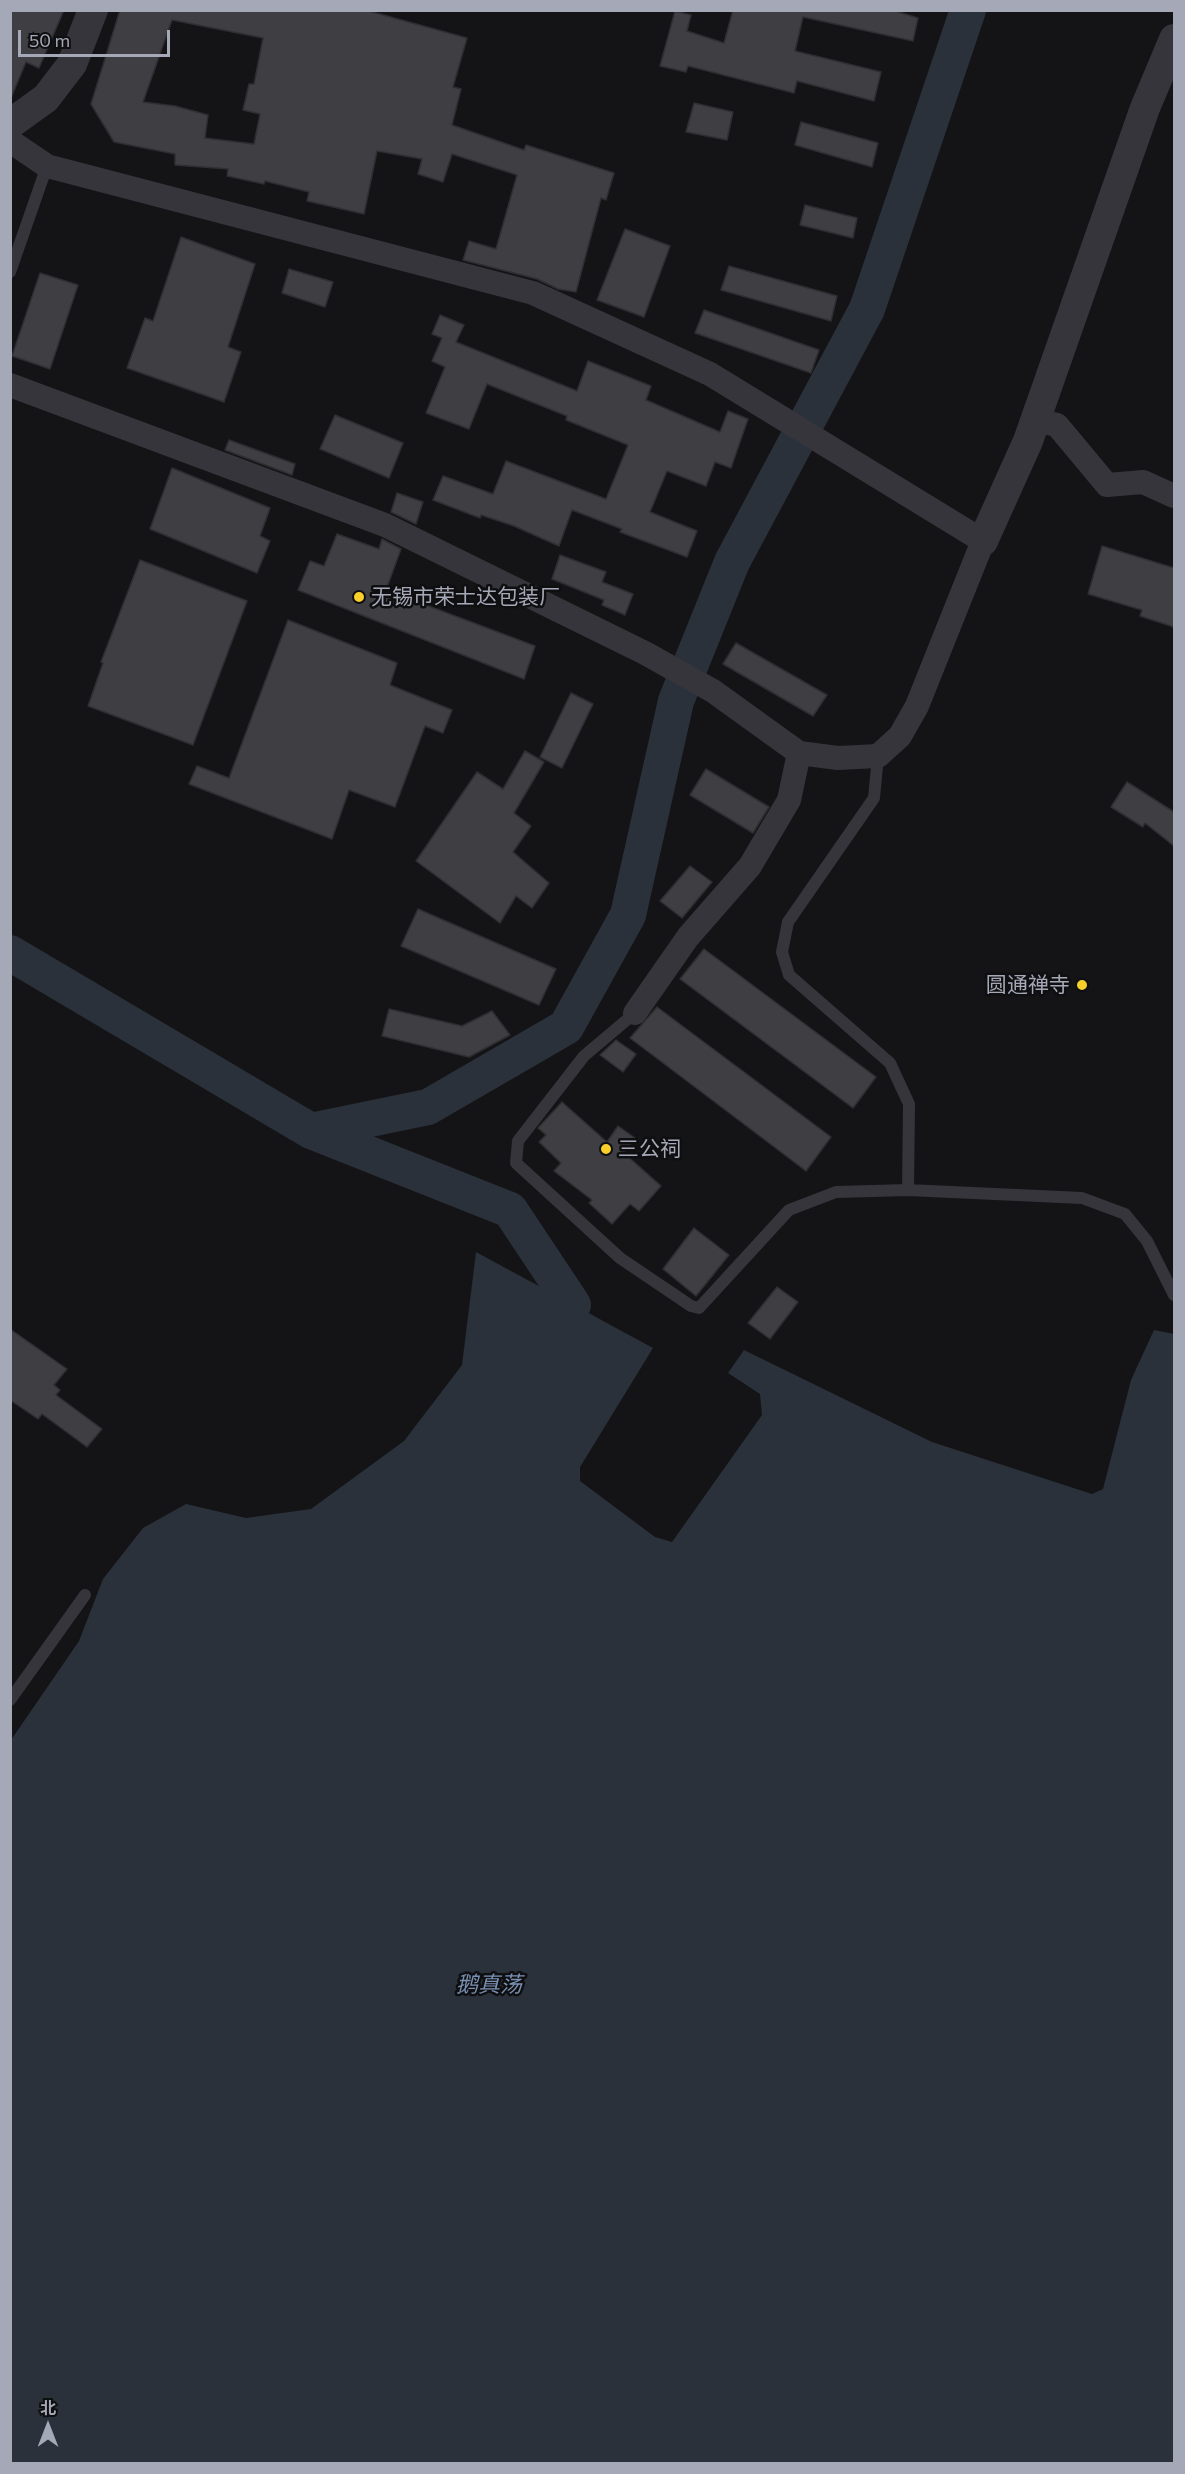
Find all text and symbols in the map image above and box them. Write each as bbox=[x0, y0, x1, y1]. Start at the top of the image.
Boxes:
scale bar bbox=[21, 18, 172, 56]
text: 50 m bbox=[29, 29, 70, 51]
place label: 无锡市荣士达包装厂 bbox=[371, 584, 560, 610]
marker: 无锡市荣士达包装厂 bbox=[352, 590, 366, 604]
place label: 圆通禅寺 bbox=[986, 972, 1070, 998]
marker: 圆通禅寺 bbox=[1075, 978, 1089, 992]
place label: 三公祠 bbox=[618, 1136, 681, 1162]
marker: 三公祠 bbox=[599, 1142, 613, 1156]
water label: 鹅真荡 bbox=[456, 1972, 522, 1998]
north arrow bbox=[18, 2396, 78, 2456]
text: 北 bbox=[40, 2398, 56, 2417]

